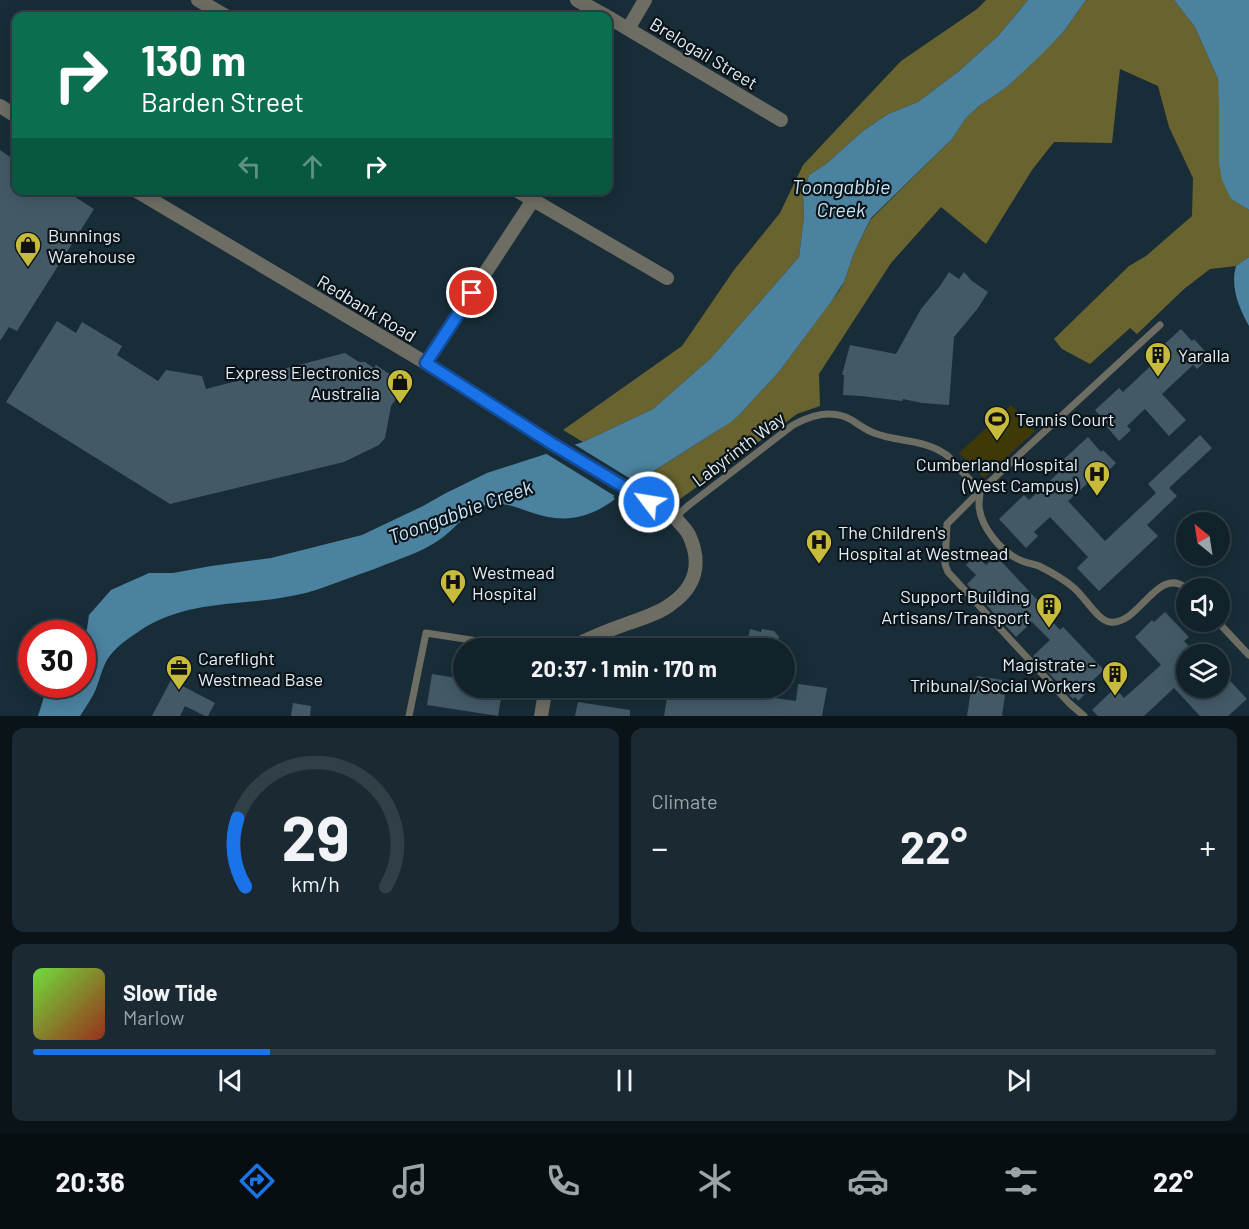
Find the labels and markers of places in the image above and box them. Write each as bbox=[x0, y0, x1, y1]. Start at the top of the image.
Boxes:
place label: Bunnings Warehouse bbox=[48, 224, 135, 267]
shop icon: Bunnings Warehouse bbox=[13, 230, 43, 268]
pin bbox=[446, 267, 497, 318]
building icon: Yaralla bbox=[1143, 340, 1173, 378]
place label: Yaralla bbox=[1178, 344, 1230, 366]
place label: Express Electronics Australia bbox=[225, 361, 380, 404]
shop icon: Express Electronics Australia bbox=[385, 367, 415, 405]
sports icon: Tennis Court bbox=[982, 404, 1012, 442]
place label: Tennis Court bbox=[1016, 408, 1115, 430]
place label: Cumberland Hospital (West Campus) bbox=[916, 453, 1078, 496]
hospital icon: Cumberland Hospital (West Campus) bbox=[1082, 459, 1112, 497]
place label: The Children's Hospital at Westmead bbox=[838, 521, 1008, 564]
hospital icon: The Children's Hospital at Westmead bbox=[804, 527, 834, 565]
place label: Westmead Hospital bbox=[472, 561, 555, 604]
hospital icon: Westmead Hospital bbox=[438, 567, 468, 605]
place label: Support Building Artisans/Transport bbox=[881, 585, 1030, 628]
building icon: Support Building Artisans/Transport bbox=[1034, 591, 1064, 629]
place label: Careflight Westmead Base bbox=[198, 647, 323, 690]
office icon: Careflight Westmead Base bbox=[164, 653, 194, 691]
place label: Magistrate - Tribunal/Social Workers bbox=[910, 653, 1096, 696]
building icon: Magistrate - Tribunal/Social Workers bbox=[1100, 659, 1130, 697]

